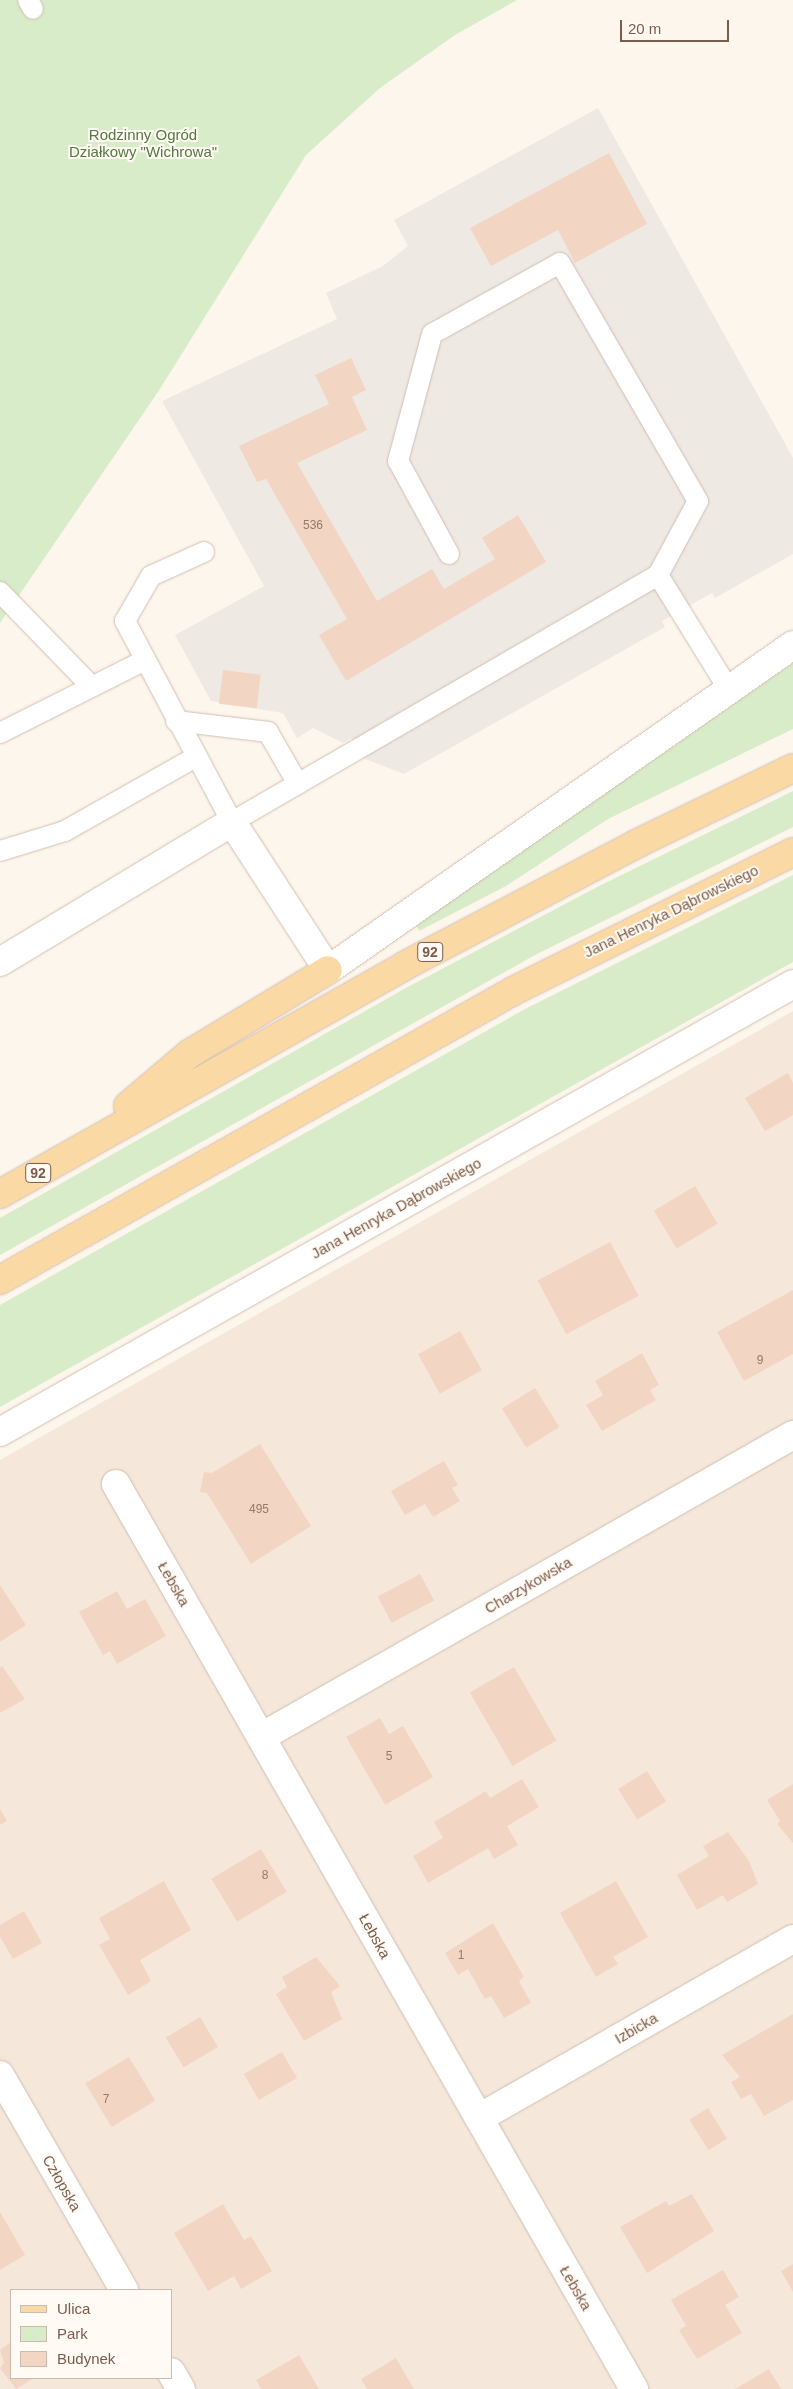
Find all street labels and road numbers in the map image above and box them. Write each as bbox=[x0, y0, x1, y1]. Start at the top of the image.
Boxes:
street label: Jana Henryka Dąbrowskiego bbox=[581, 861, 761, 961]
road number: 92 bbox=[416, 940, 444, 964]
street label: Jana Henryka Dąbrowskiego bbox=[308, 1154, 484, 1262]
road number: 92 bbox=[24, 1162, 52, 1184]
street label: Charzykowska bbox=[481, 1553, 575, 1617]
street label: Łebska bbox=[154, 1559, 194, 1609]
street label: Łebska bbox=[355, 1910, 395, 1962]
street label: Izbicka bbox=[611, 2009, 661, 2047]
street label: Człopska bbox=[39, 2152, 85, 2214]
street label: Łebska bbox=[556, 2263, 596, 2313]

